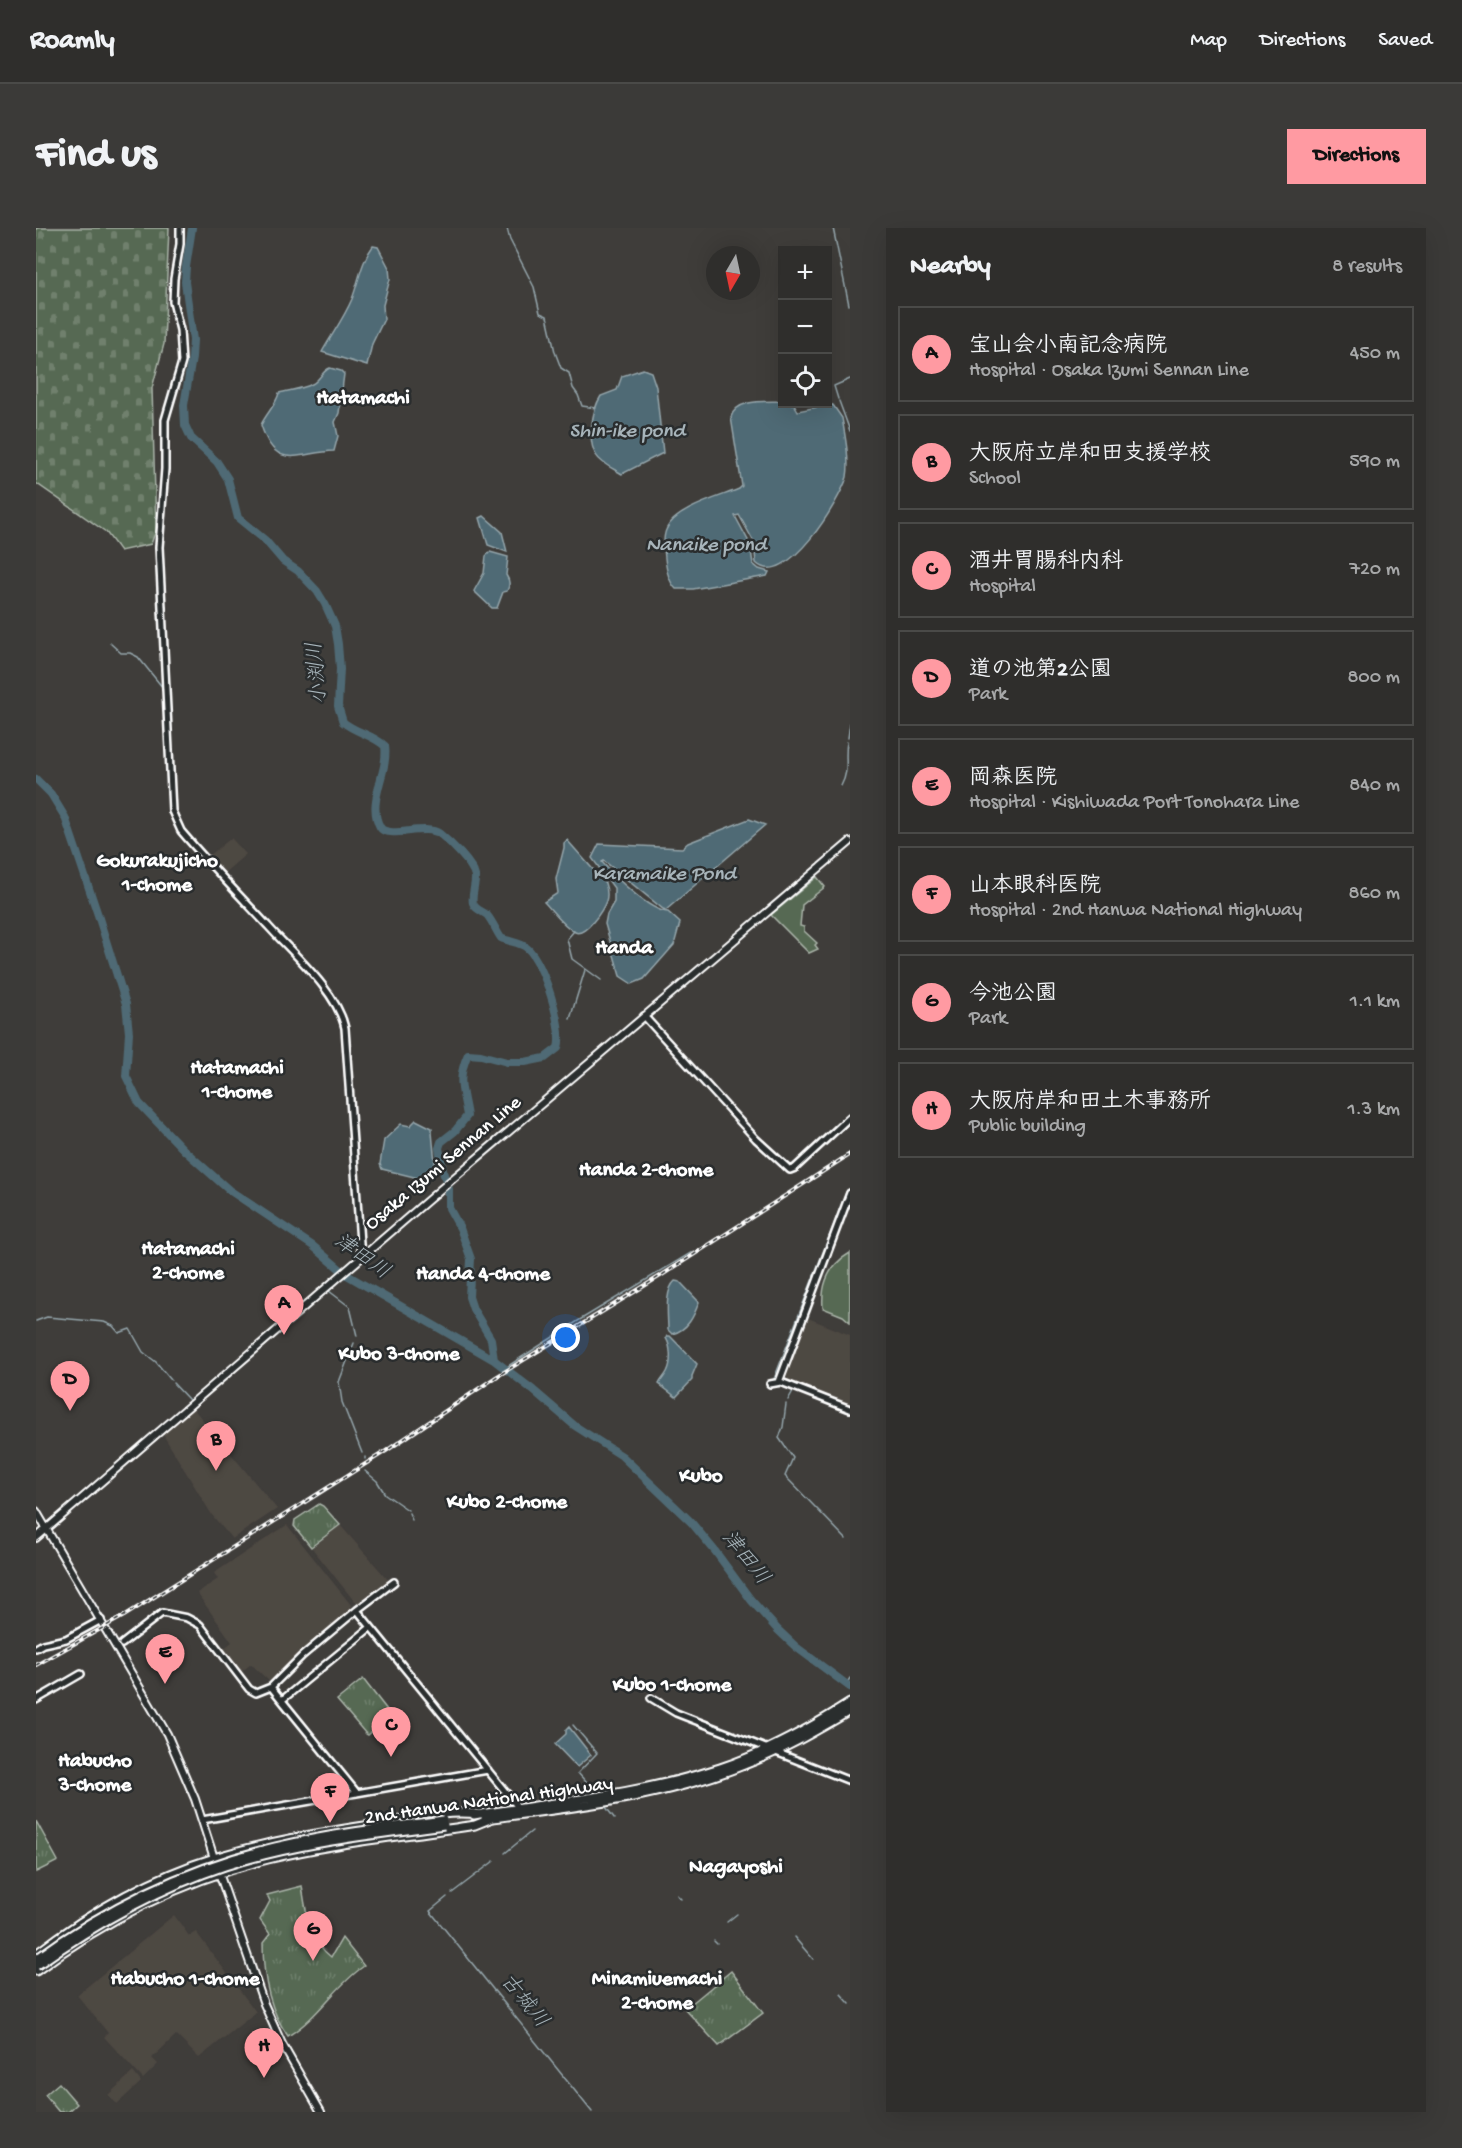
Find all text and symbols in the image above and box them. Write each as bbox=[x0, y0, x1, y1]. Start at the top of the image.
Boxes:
text: Roamly bbox=[30, 25, 115, 58]
text: Map bbox=[1190, 29, 1227, 54]
text: Directions bbox=[1260, 29, 1345, 54]
text: Saved bbox=[1378, 29, 1432, 54]
button: Directions bbox=[1287, 129, 1426, 184]
text: Find us bbox=[36, 132, 156, 181]
north arrow bbox=[706, 246, 760, 300]
map controls bbox=[778, 246, 832, 408]
button: + bbox=[778, 246, 832, 300]
text: Nearby bbox=[910, 252, 991, 283]
text: 8 results bbox=[1332, 256, 1402, 279]
button: − bbox=[778, 300, 832, 354]
text: 宝山会小南記念病院 bbox=[969, 334, 1167, 360]
text: A bbox=[926, 343, 937, 366]
text: 450 m bbox=[1350, 343, 1400, 366]
button: locate bbox=[778, 354, 832, 408]
text: Hospital · Osaka Izumi Sennan Line bbox=[969, 360, 1249, 383]
district label: Hatamachi bbox=[316, 387, 410, 412]
water label: Shin-ike pond bbox=[569, 420, 687, 445]
text: 大阪府立岸和田支援学校 bbox=[969, 442, 1211, 468]
text: B bbox=[926, 451, 937, 474]
text: 590 m bbox=[1349, 451, 1400, 474]
text: School bbox=[969, 468, 1021, 491]
water label: Nanaike pond bbox=[646, 534, 769, 559]
text: 酒井胃腸科内科 bbox=[969, 550, 1123, 576]
text: C bbox=[926, 559, 937, 582]
text: 720 m bbox=[1350, 559, 1400, 582]
text: Hospital bbox=[969, 576, 1036, 599]
water label: 小渕川 bbox=[303, 641, 334, 706]
text: 道の池第2公園 bbox=[969, 658, 1112, 684]
text: D bbox=[925, 667, 938, 690]
text: 800 m bbox=[1347, 667, 1400, 690]
text: Park bbox=[969, 684, 1007, 707]
text: 岡森医院 bbox=[969, 766, 1057, 792]
text: E bbox=[925, 775, 938, 798]
text: 840 m bbox=[1349, 775, 1400, 798]
text: Hospital · Kishiwada Port Tonohara Line bbox=[969, 792, 1299, 815]
district label: Gokurakujicho 1-chome bbox=[96, 850, 218, 899]
water label: Karamaike Pond bbox=[592, 863, 738, 888]
text: 山本眼科医院 bbox=[969, 874, 1101, 900]
text: F bbox=[926, 883, 937, 906]
text: 860 m bbox=[1349, 883, 1400, 906]
text: Hospital · 2nd Hanwa National Highway bbox=[969, 900, 1302, 923]
district label: Handa bbox=[595, 937, 654, 962]
text: 今池公園 bbox=[969, 982, 1057, 1008]
text: G bbox=[925, 991, 938, 1014]
text: 1.1 km bbox=[1350, 991, 1400, 1014]
text: Park bbox=[969, 1008, 1007, 1031]
district label: Hatamachi 1-chome bbox=[190, 1057, 284, 1106]
text: 大阪府岸和田土木事務所 bbox=[969, 1090, 1211, 1116]
street label: Osaka Izumi Sennan Line bbox=[361, 1091, 527, 1236]
text: H bbox=[926, 1099, 937, 1122]
text: 1.3 km bbox=[1347, 1099, 1400, 1122]
text: Public building bbox=[969, 1116, 1086, 1139]
district label: Handa 2-chome bbox=[579, 1159, 714, 1184]
water label: 津田川 bbox=[328, 1229, 395, 1286]
district label: Hatamachi 2-chome bbox=[141, 1238, 235, 1287]
district label: Handa 4-chome bbox=[416, 1263, 551, 1288]
pin: A bbox=[264, 1286, 304, 1335]
your location bbox=[551, 1323, 580, 1352]
district label: Kubo 3-chome bbox=[338, 1343, 461, 1368]
pin: D bbox=[51, 1362, 90, 1411]
pin: B bbox=[196, 1422, 236, 1471]
district label: Kubo bbox=[678, 1465, 723, 1490]
district label: Kubo 2-chome bbox=[446, 1491, 568, 1516]
water label: 津田川 bbox=[714, 1526, 774, 1591]
pin: E bbox=[146, 1634, 184, 1684]
district label: Kubo 1-chome bbox=[612, 1674, 732, 1699]
pin: C bbox=[372, 1708, 410, 1757]
district label: Habucho 3-chome bbox=[58, 1750, 132, 1799]
street label: 2nd Hanwa National Highway bbox=[363, 1773, 615, 1831]
pin: F bbox=[310, 1774, 350, 1823]
district label: Nagayoshi bbox=[689, 1856, 783, 1881]
pin: G bbox=[294, 1912, 332, 1961]
district label: Habucho 1-chome bbox=[110, 1968, 261, 1993]
district label: Minamiuemachi 2-chome bbox=[592, 1968, 722, 2017]
water label: 古城川 bbox=[493, 1969, 553, 2034]
pin: H bbox=[244, 2028, 284, 2078]

